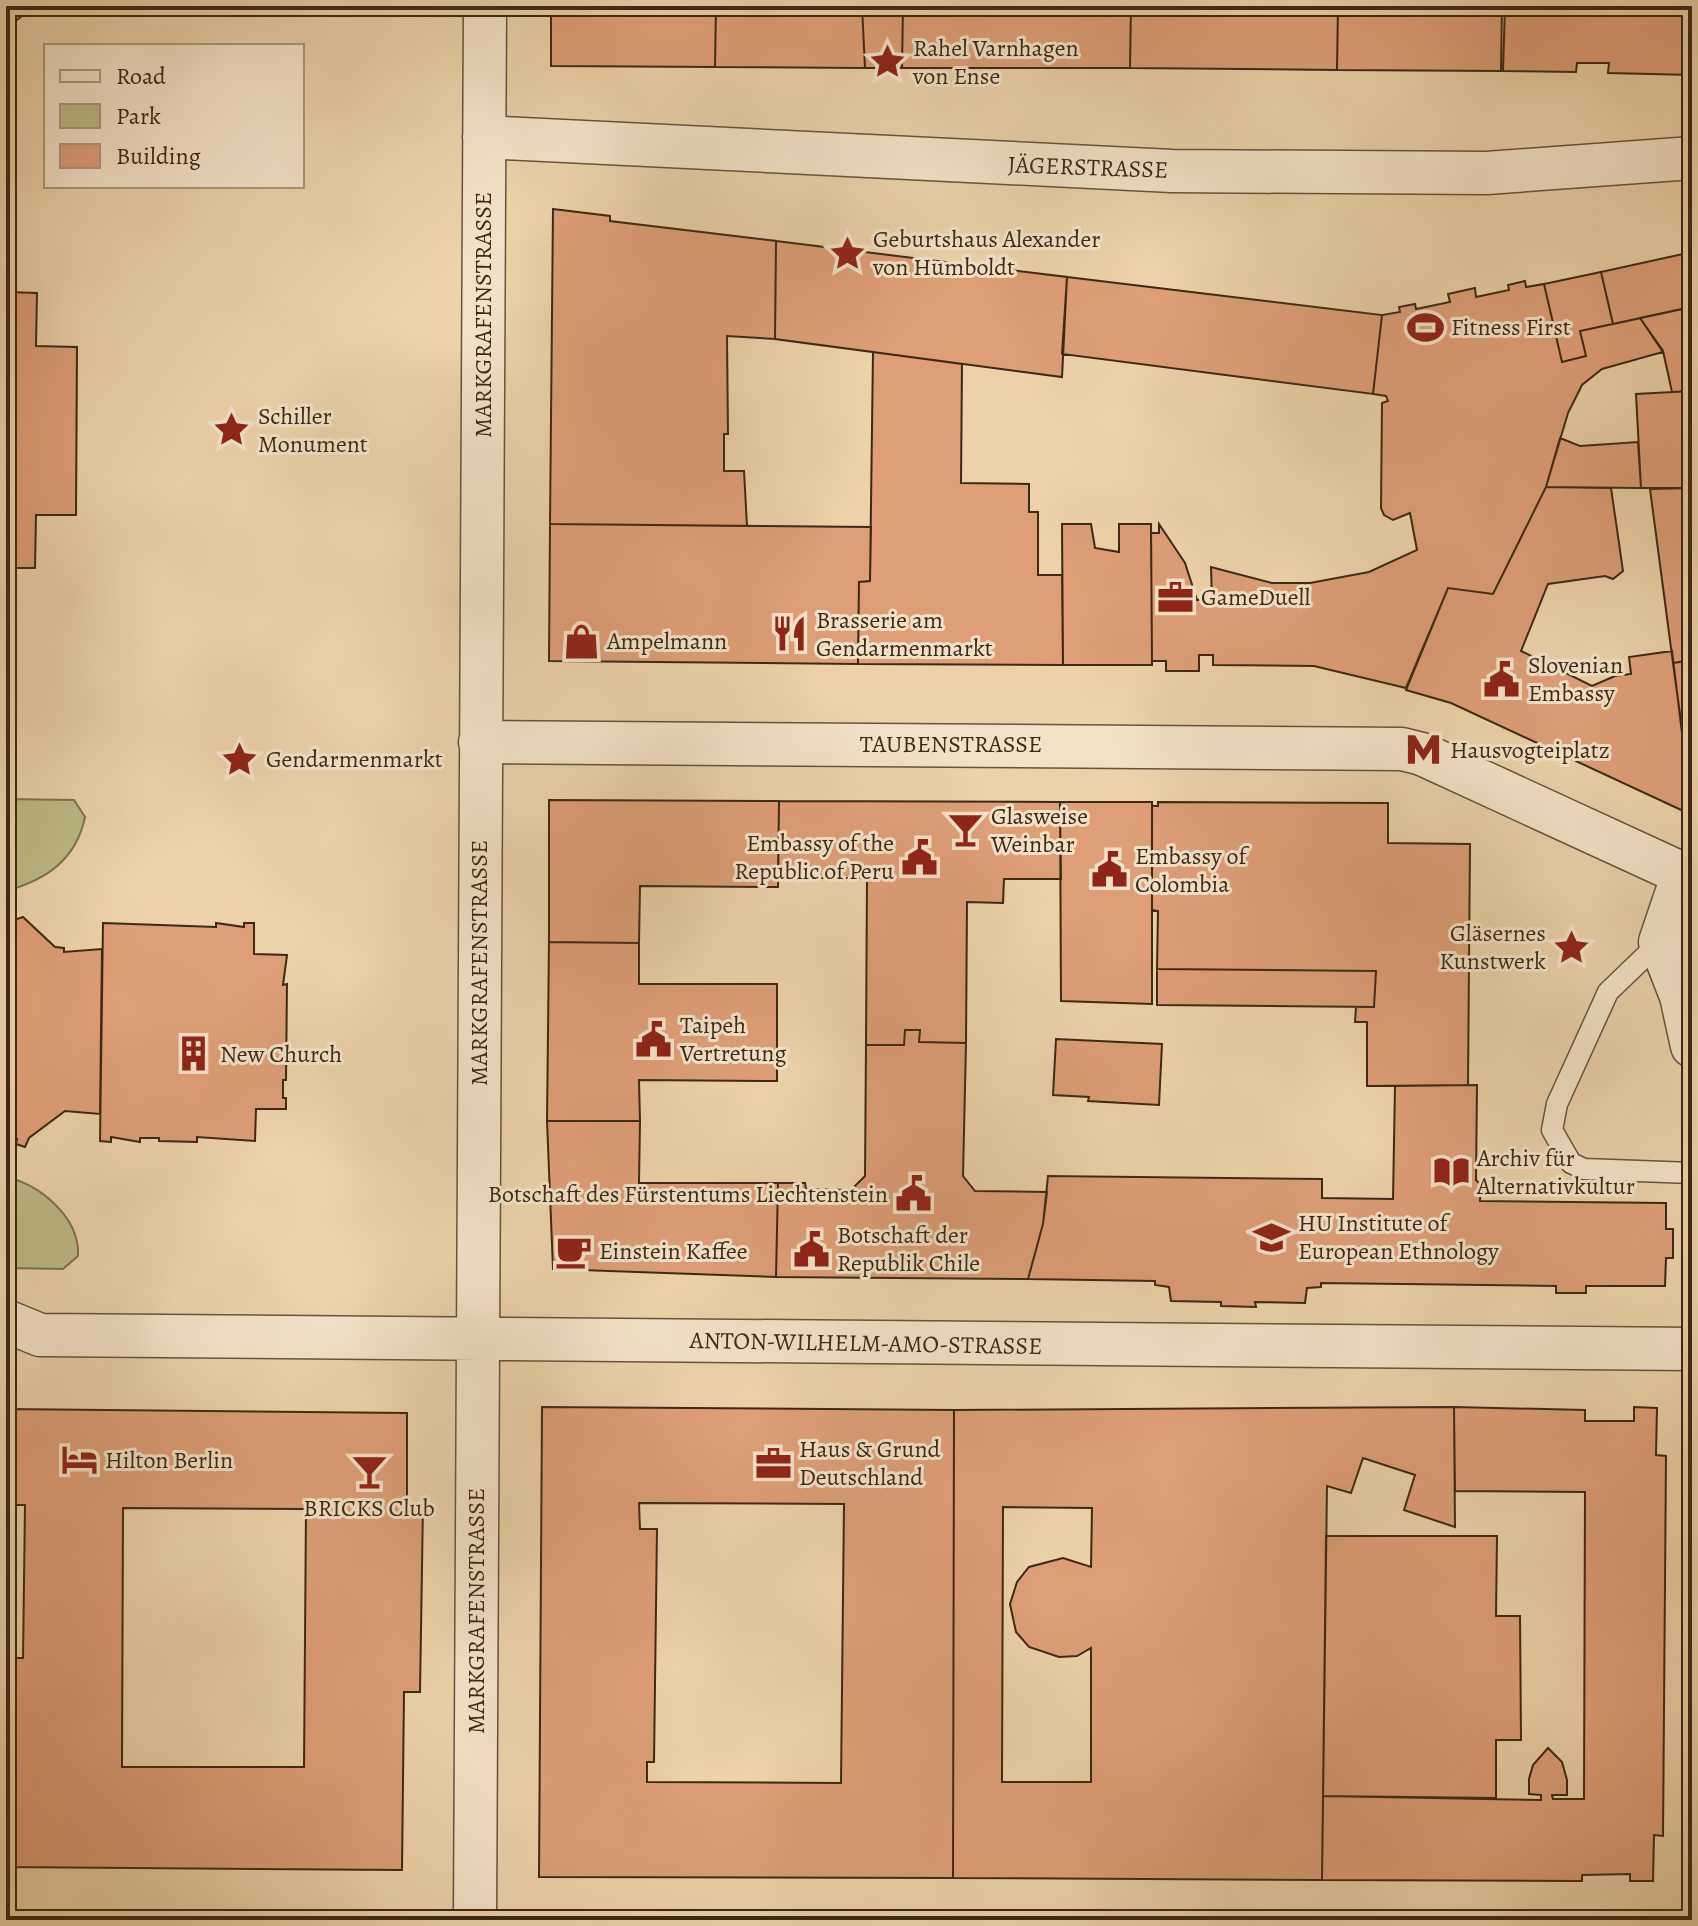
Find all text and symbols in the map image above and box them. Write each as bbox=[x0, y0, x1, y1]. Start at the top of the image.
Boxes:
place label: Rahel Varnhagen von Ense bbox=[912, 32, 1079, 92]
place icon: Rahel Varnhagen von Ense bbox=[868, 43, 906, 81]
legend bbox=[44, 44, 304, 188]
text: Road bbox=[116, 60, 166, 92]
text: Park bbox=[116, 100, 161, 132]
text: Building bbox=[116, 140, 201, 172]
street label: JÄGERSTRASSE bbox=[1007, 148, 1169, 186]
street label: MARKGRAFENSTRASSE bbox=[467, 192, 499, 438]
place label: Geburtshaus Alexander von Humboldt bbox=[872, 223, 1100, 283]
place icon: Geburtshaus Alexander von Humboldt bbox=[828, 234, 866, 272]
sports icon: Fitness First bbox=[1406, 308, 1444, 346]
place label: Fitness First bbox=[1451, 311, 1571, 343]
place label: Schiller Monument bbox=[258, 400, 368, 460]
place icon: Schiller Monument bbox=[213, 411, 251, 449]
office icon: GameDuell bbox=[1156, 578, 1194, 616]
place label: GameDuell bbox=[1201, 581, 1310, 613]
place label: Brasserie am Gendarmenmarkt bbox=[816, 604, 993, 664]
restaurant icon: Brasserie am Gendarmenmarkt bbox=[771, 615, 809, 653]
shop icon: Ampelmann bbox=[562, 622, 600, 660]
place label: Ampelmann bbox=[606, 625, 727, 657]
place label: Slovenian Embassy bbox=[1528, 649, 1623, 709]
public building icon: Slovenian Embassy bbox=[1483, 660, 1521, 698]
street label: TAUBENSTRASSE bbox=[860, 728, 1042, 760]
metro station icon: Hausvogteiplatz bbox=[1405, 731, 1443, 769]
place label: Hausvogteiplatz bbox=[1450, 734, 1610, 766]
place icon: Gendarmenmarkt bbox=[221, 740, 259, 778]
place label: Gendarmenmarkt bbox=[266, 743, 443, 775]
place label: Glasweise Weinbar bbox=[990, 800, 1088, 860]
bar icon: Glasweise Weinbar bbox=[946, 811, 984, 849]
place label: Embassy of the Republic of Peru bbox=[734, 827, 894, 887]
public building icon: Embassy of the Republic of Peru bbox=[901, 838, 939, 876]
street label: MARKGRAFENSTRASSE bbox=[463, 840, 495, 1086]
place label: Embassy of Colombia bbox=[1135, 840, 1250, 900]
public building icon: Embassy of Colombia bbox=[1090, 851, 1128, 889]
place label: Gläsernes Kunstwerk bbox=[1439, 917, 1546, 977]
place icon: Gläsernes Kunstwerk bbox=[1553, 928, 1591, 966]
place label: Taipeh Vertretung bbox=[679, 1009, 787, 1069]
public building icon: Taipeh Vertretung bbox=[635, 1020, 673, 1058]
building icon: New Church bbox=[175, 1035, 213, 1073]
place label: New Church bbox=[220, 1038, 342, 1070]
place label: Archiv für Alternativkultur bbox=[1476, 1142, 1635, 1202]
library icon: Archiv für Alternativkultur bbox=[1432, 1153, 1470, 1191]
public building icon: Botschaft des Fürstentums Liechtenstein bbox=[895, 1175, 933, 1213]
place label: Botschaft des Fürstentums Liechtenstein bbox=[488, 1178, 888, 1210]
place label: HU Institute of European Ethnology bbox=[1298, 1207, 1499, 1267]
school or university icon: HU Institute of European Ethnology bbox=[1253, 1218, 1291, 1256]
place label: Botschaft der Republik Chile bbox=[837, 1219, 980, 1279]
public building icon: Botschaft der Republik Chile bbox=[792, 1230, 830, 1268]
cafe icon: Einstein Kaffee bbox=[554, 1232, 592, 1270]
place label: Einstein Kaffee bbox=[599, 1235, 748, 1267]
street label: ANTON-WILHELM-AMO-STRASSE bbox=[688, 1324, 1043, 1362]
place label: Haus & Grund Deutschland bbox=[799, 1433, 941, 1493]
hotel icon: Hilton Berlin bbox=[60, 1441, 98, 1479]
place label: Hilton Berlin bbox=[105, 1444, 233, 1476]
office icon: Haus & Grund Deutschland bbox=[754, 1444, 792, 1482]
bar icon: BRICKS Club bbox=[350, 1452, 388, 1490]
street label: MARKGRAFENSTRASSE bbox=[460, 1488, 492, 1734]
place label: BRICKS Club bbox=[303, 1492, 435, 1524]

